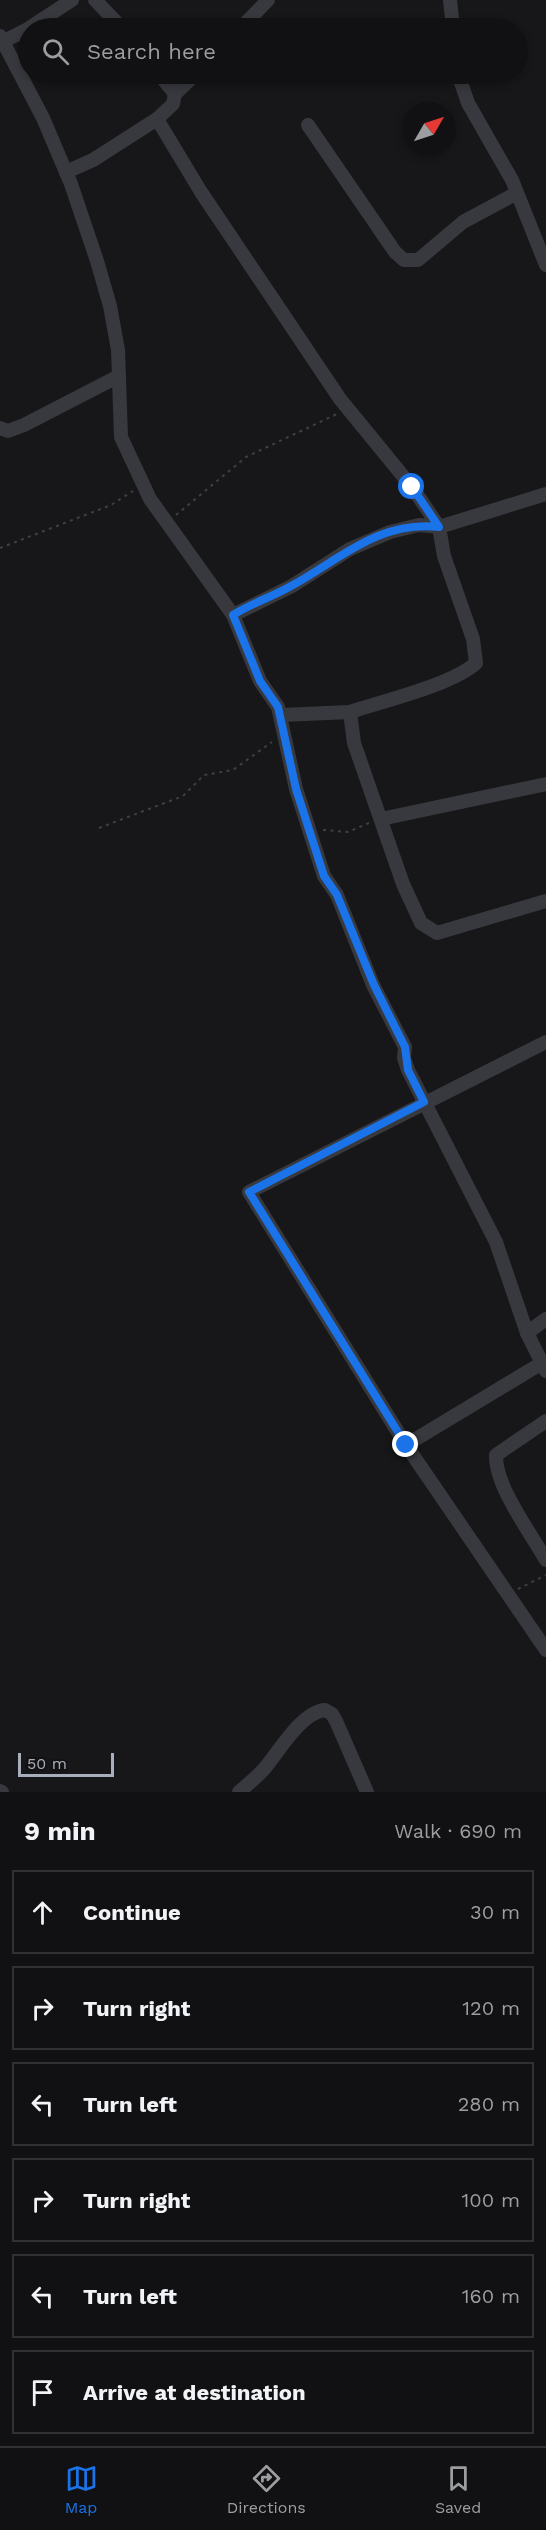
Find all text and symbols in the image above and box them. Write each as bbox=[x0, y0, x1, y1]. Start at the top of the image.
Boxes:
search box bbox=[18, 18, 528, 84]
icon: search bbox=[39, 35, 72, 68]
text: Search here bbox=[87, 39, 216, 64]
north arrow bbox=[402, 102, 456, 156]
route start bbox=[398, 473, 424, 499]
route end bbox=[392, 1431, 418, 1457]
scale bar bbox=[18, 1750, 114, 1778]
text: 50 m bbox=[27, 1754, 67, 1773]
text: 9 min bbox=[24, 1816, 96, 1846]
text: Walk · 690 m bbox=[394, 1819, 522, 1843]
icon: ahead bbox=[26, 1896, 59, 1929]
text: Continue bbox=[83, 1900, 181, 1925]
text: 30 m bbox=[470, 1900, 520, 1924]
icon: right bbox=[26, 1992, 59, 2025]
text: Turn right bbox=[83, 1996, 190, 2021]
text: 120 m bbox=[462, 1996, 520, 2020]
icon: left bbox=[26, 2088, 59, 2121]
text: Turn left bbox=[83, 2092, 177, 2117]
text: 280 m bbox=[458, 2092, 520, 2116]
icon: right bbox=[26, 2184, 59, 2217]
text: Turn right bbox=[83, 2188, 190, 2213]
text: 100 m bbox=[461, 2188, 520, 2212]
icon: left bbox=[26, 2280, 59, 2313]
text: Turn left bbox=[83, 2284, 177, 2309]
text: 160 m bbox=[462, 2284, 520, 2308]
icon: arrive bbox=[26, 2376, 59, 2409]
text: Arrive at destination bbox=[83, 2380, 306, 2405]
tab: Map bbox=[65, 2462, 98, 2517]
tab: Directions bbox=[227, 2462, 306, 2517]
tab: Saved bbox=[435, 2462, 481, 2517]

